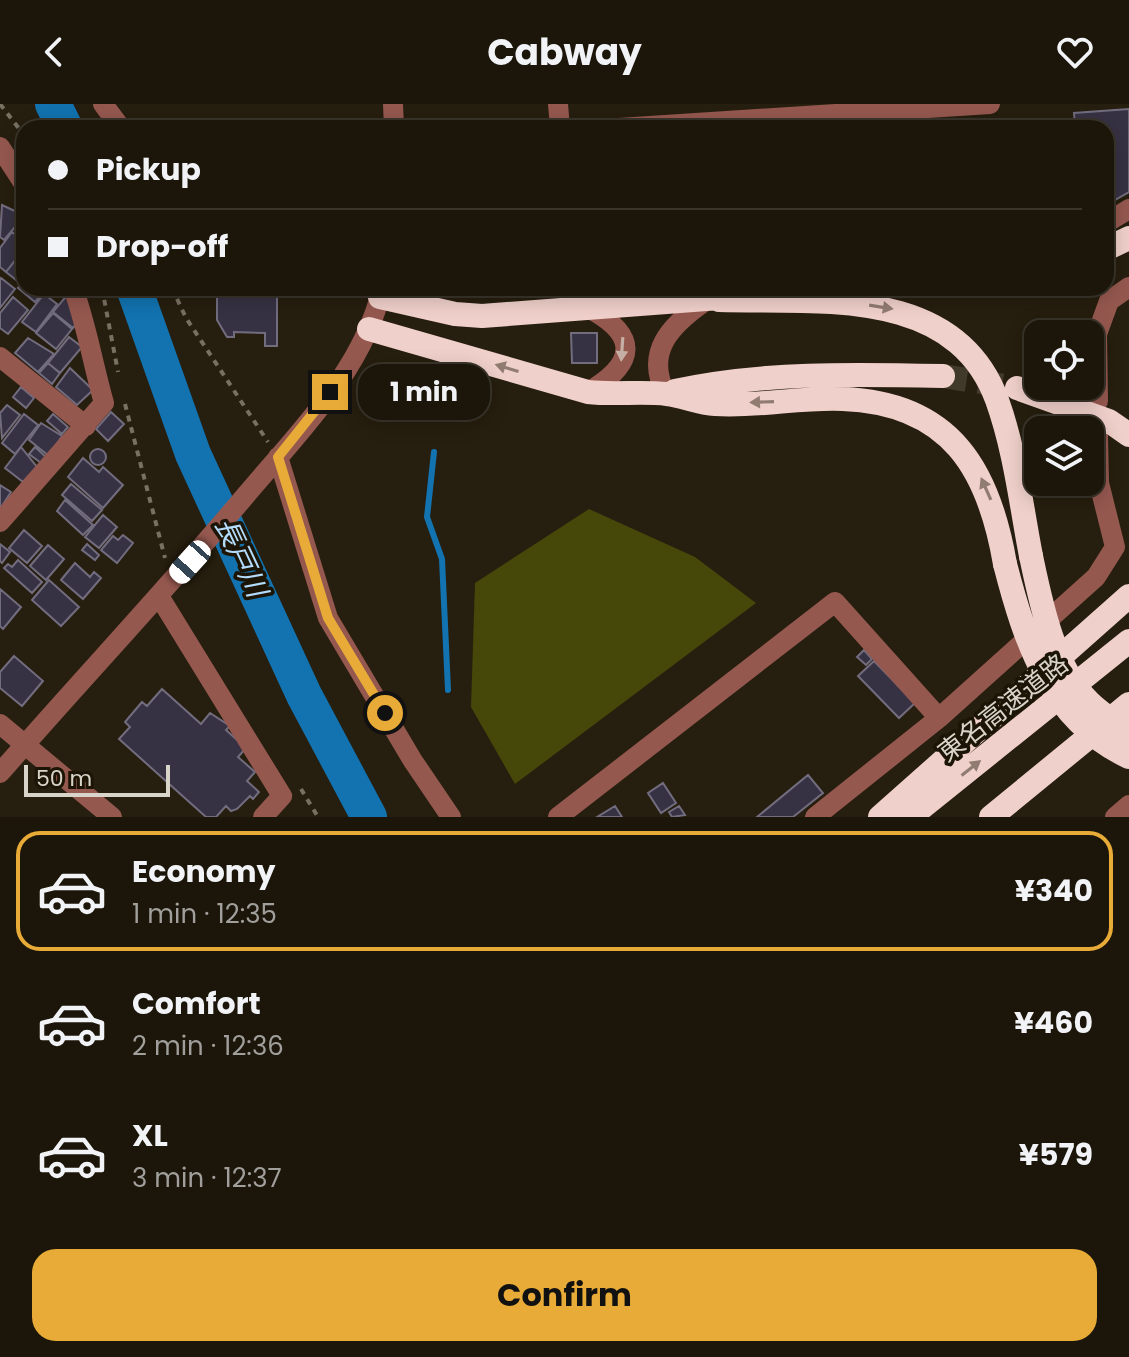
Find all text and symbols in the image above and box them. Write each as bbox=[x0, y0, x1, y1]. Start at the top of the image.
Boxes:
text: Cabway bbox=[487, 27, 642, 78]
icon: back bbox=[32, 30, 76, 74]
icon: heart bbox=[1053, 30, 1097, 74]
text: Pickup bbox=[96, 148, 201, 191]
text: Drop-off bbox=[96, 225, 228, 268]
one-way arrow bbox=[869, 301, 894, 314]
map controls bbox=[1024, 320, 1104, 496]
button: locate bbox=[1024, 320, 1104, 400]
one-way arrow bbox=[615, 336, 628, 361]
one-way arrow bbox=[495, 361, 519, 374]
callout: 1 min bbox=[358, 364, 490, 420]
route end bbox=[312, 374, 348, 410]
text: 1 min bbox=[390, 374, 458, 410]
one-way arrow bbox=[749, 395, 774, 408]
button: layers bbox=[1024, 416, 1104, 496]
one-way arrow bbox=[979, 478, 993, 501]
water label: 長戸川 bbox=[206, 511, 278, 606]
car bbox=[165, 536, 215, 588]
street label: 東名高速道路 bbox=[930, 646, 1076, 770]
route start bbox=[367, 695, 403, 731]
scale bar bbox=[24, 761, 170, 797]
one-way arrow bbox=[961, 761, 981, 777]
text: 50 m bbox=[36, 763, 92, 794]
text: Economy bbox=[132, 850, 276, 893]
icon: car bbox=[36, 855, 108, 927]
text: ¥340 bbox=[1015, 869, 1093, 912]
text: 1 min · 12:35 bbox=[132, 896, 277, 932]
text: Comfort bbox=[132, 982, 261, 1025]
icon: car bbox=[36, 987, 108, 1059]
text: ¥460 bbox=[1014, 1001, 1093, 1044]
text: 2 min · 12:36 bbox=[132, 1028, 284, 1064]
text: XL bbox=[132, 1114, 168, 1157]
icon: car bbox=[36, 1119, 108, 1191]
text: ¥579 bbox=[1019, 1133, 1093, 1176]
text: 3 min · 12:37 bbox=[132, 1160, 282, 1196]
button: Confirm bbox=[32, 1249, 1097, 1341]

